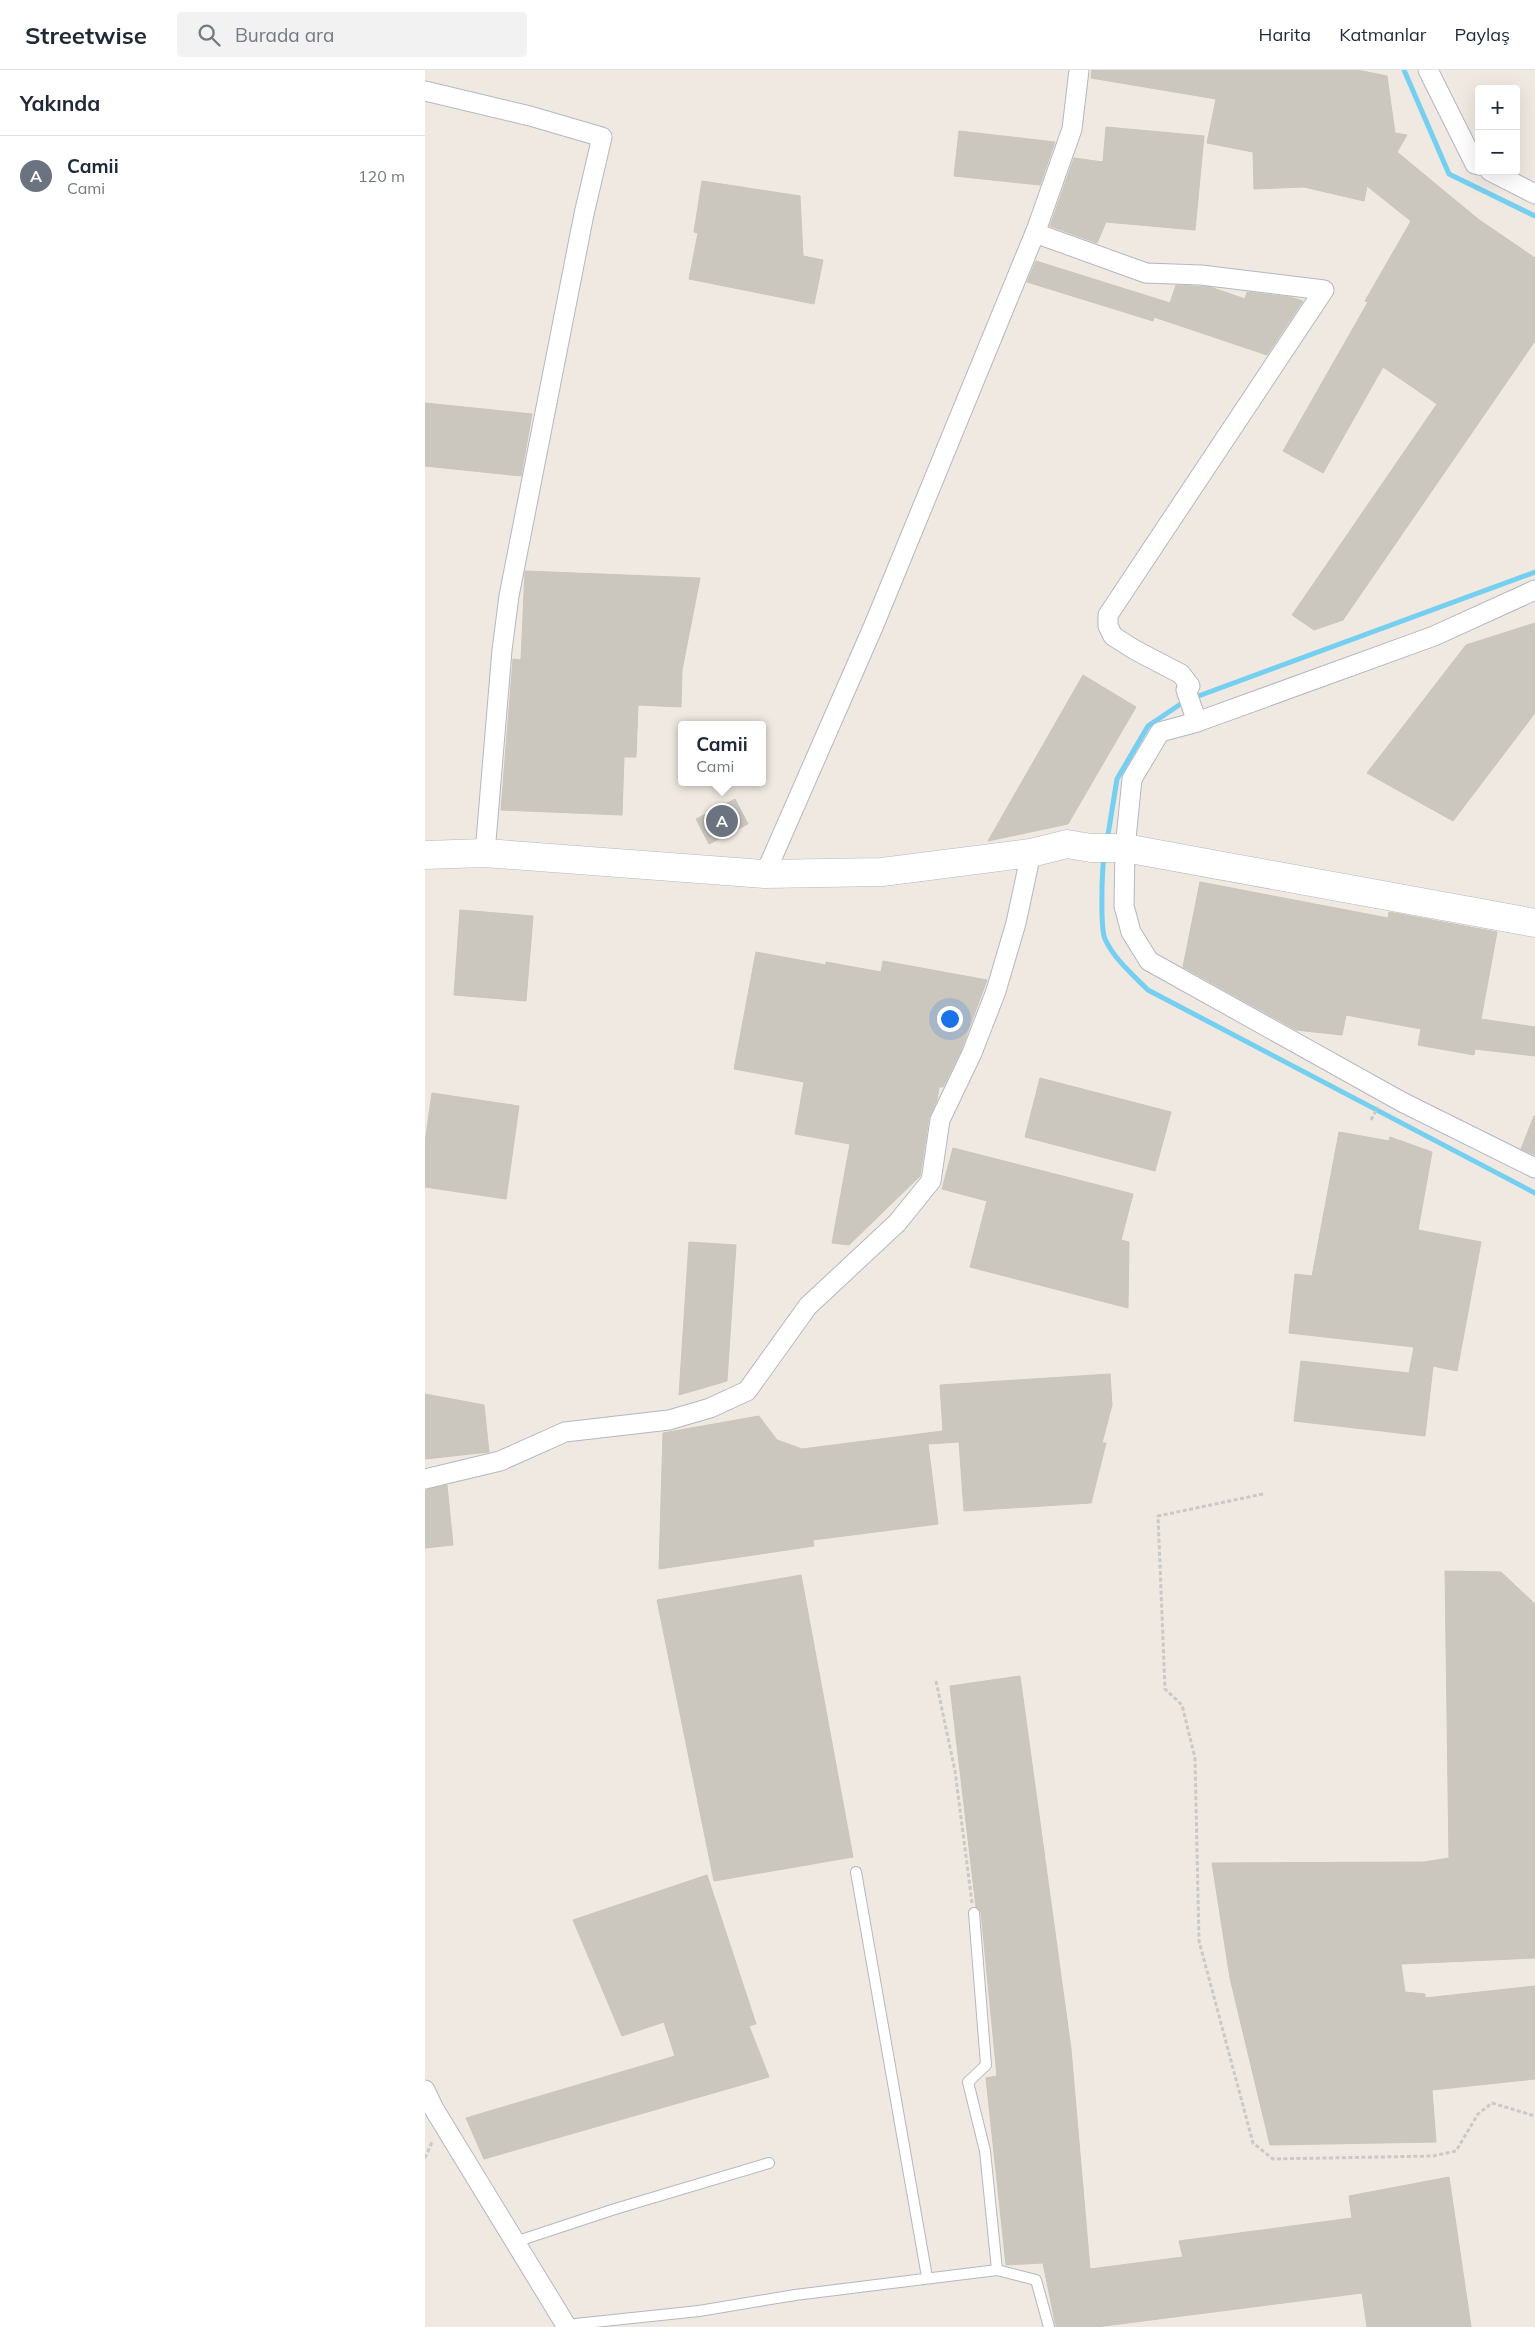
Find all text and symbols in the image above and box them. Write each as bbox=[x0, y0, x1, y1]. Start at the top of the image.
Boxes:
search box bbox=[177, 12, 527, 57]
text: Streetwise bbox=[25, 20, 147, 50]
icon: search bbox=[195, 21, 223, 49]
text: Burada ara bbox=[235, 23, 334, 47]
text: Harita bbox=[1259, 23, 1311, 46]
text: Katmanlar bbox=[1339, 23, 1426, 46]
text: Paylaş bbox=[1454, 23, 1510, 46]
map controls bbox=[1475, 85, 1520, 175]
button: + bbox=[1475, 85, 1520, 130]
text: Yakında bbox=[20, 90, 100, 116]
button: − bbox=[1475, 130, 1520, 175]
text: Camii bbox=[67, 154, 119, 178]
text: A bbox=[30, 166, 42, 186]
text: 120 m bbox=[358, 166, 405, 186]
text: Cami bbox=[67, 178, 105, 198]
popup bbox=[678, 721, 766, 786]
text: Camii bbox=[696, 732, 748, 756]
text: Cami bbox=[696, 756, 734, 776]
pin: A bbox=[706, 802, 738, 840]
your location bbox=[937, 1006, 963, 1032]

